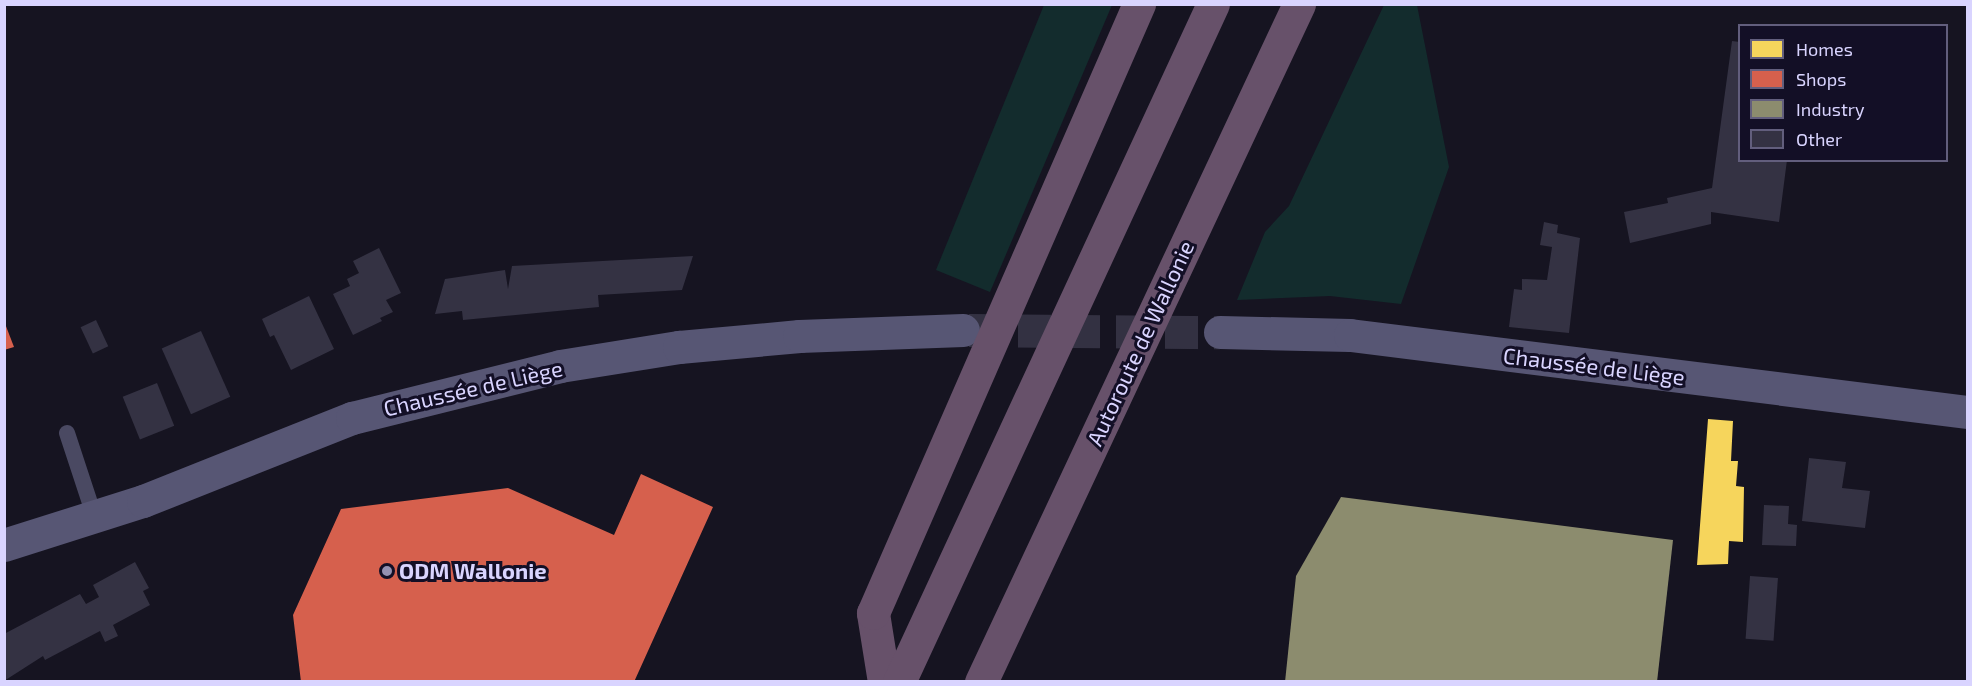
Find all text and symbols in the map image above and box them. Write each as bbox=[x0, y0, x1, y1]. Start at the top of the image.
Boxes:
legend bbox=[1738, 24, 1948, 162]
text: Homes bbox=[1796, 38, 1853, 60]
text: Shops bbox=[1796, 68, 1846, 90]
text: Industry bbox=[1796, 98, 1865, 120]
text: Other bbox=[1796, 128, 1842, 150]
street label: Autoroute de Wallonie bbox=[1081, 236, 1199, 450]
street label: Chaussée de Liège bbox=[1502, 342, 1686, 390]
street label: Chaussée de Liège bbox=[381, 355, 565, 421]
place label: ODM Wallonie bbox=[399, 558, 547, 584]
marker: ODM Wallonie bbox=[380, 564, 394, 578]

